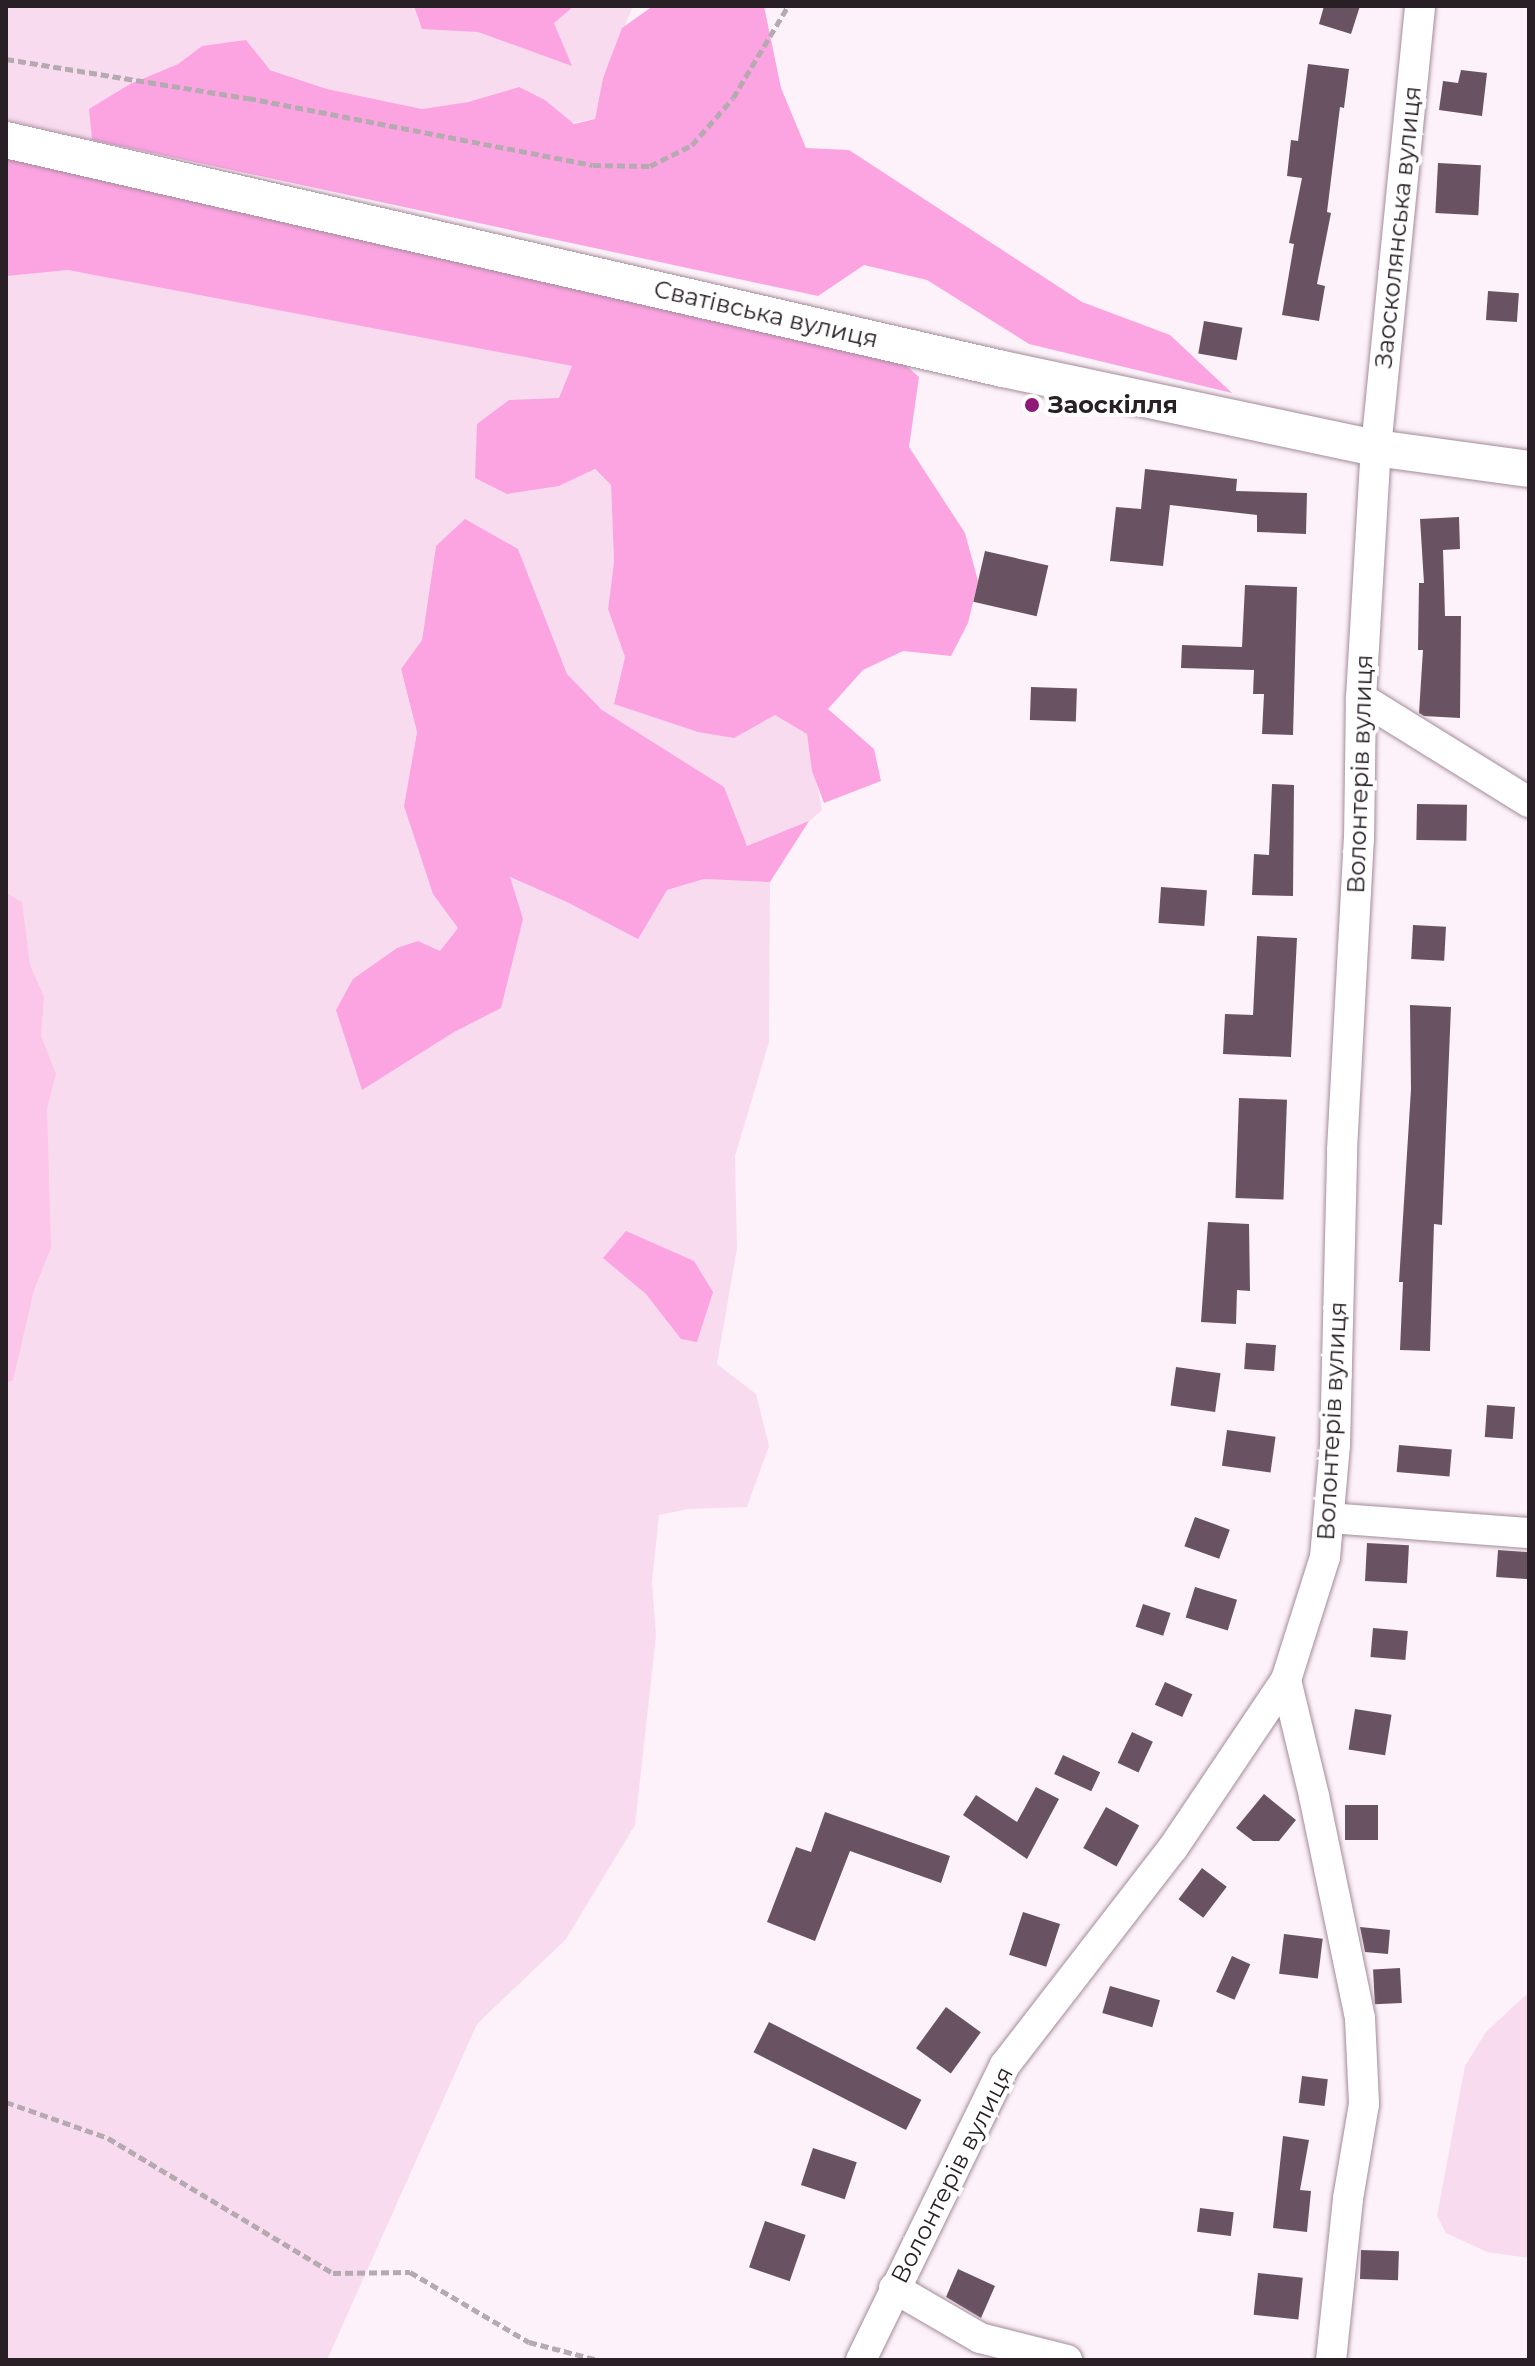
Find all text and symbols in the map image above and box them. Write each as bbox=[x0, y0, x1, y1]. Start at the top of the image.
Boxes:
street label: Заосколянська вулиця bbox=[1369, 85, 1427, 369]
street label: Сватівська вулиця bbox=[651, 274, 881, 354]
place label: Заоскілля bbox=[1048, 391, 1178, 419]
marker: Заоскілля bbox=[1023, 396, 1041, 414]
street label: Волонтерів вулиця bbox=[1341, 654, 1379, 894]
street label: Волонтерів вулиця bbox=[1311, 1301, 1353, 1541]
street label: Волонтерів вулиця bbox=[885, 2062, 1019, 2288]

